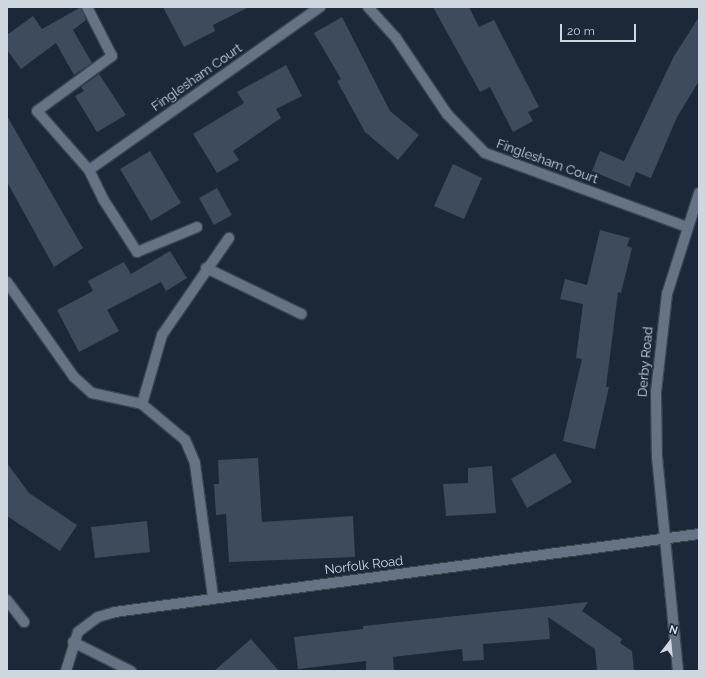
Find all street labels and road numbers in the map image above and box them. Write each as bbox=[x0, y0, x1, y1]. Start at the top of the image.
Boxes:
street label: Finglesham Court bbox=[149, 41, 245, 115]
street label: Finglesham Court bbox=[494, 136, 600, 188]
street label: Derby Road bbox=[635, 326, 657, 398]
street label: Norfolk Road bbox=[324, 553, 404, 579]

